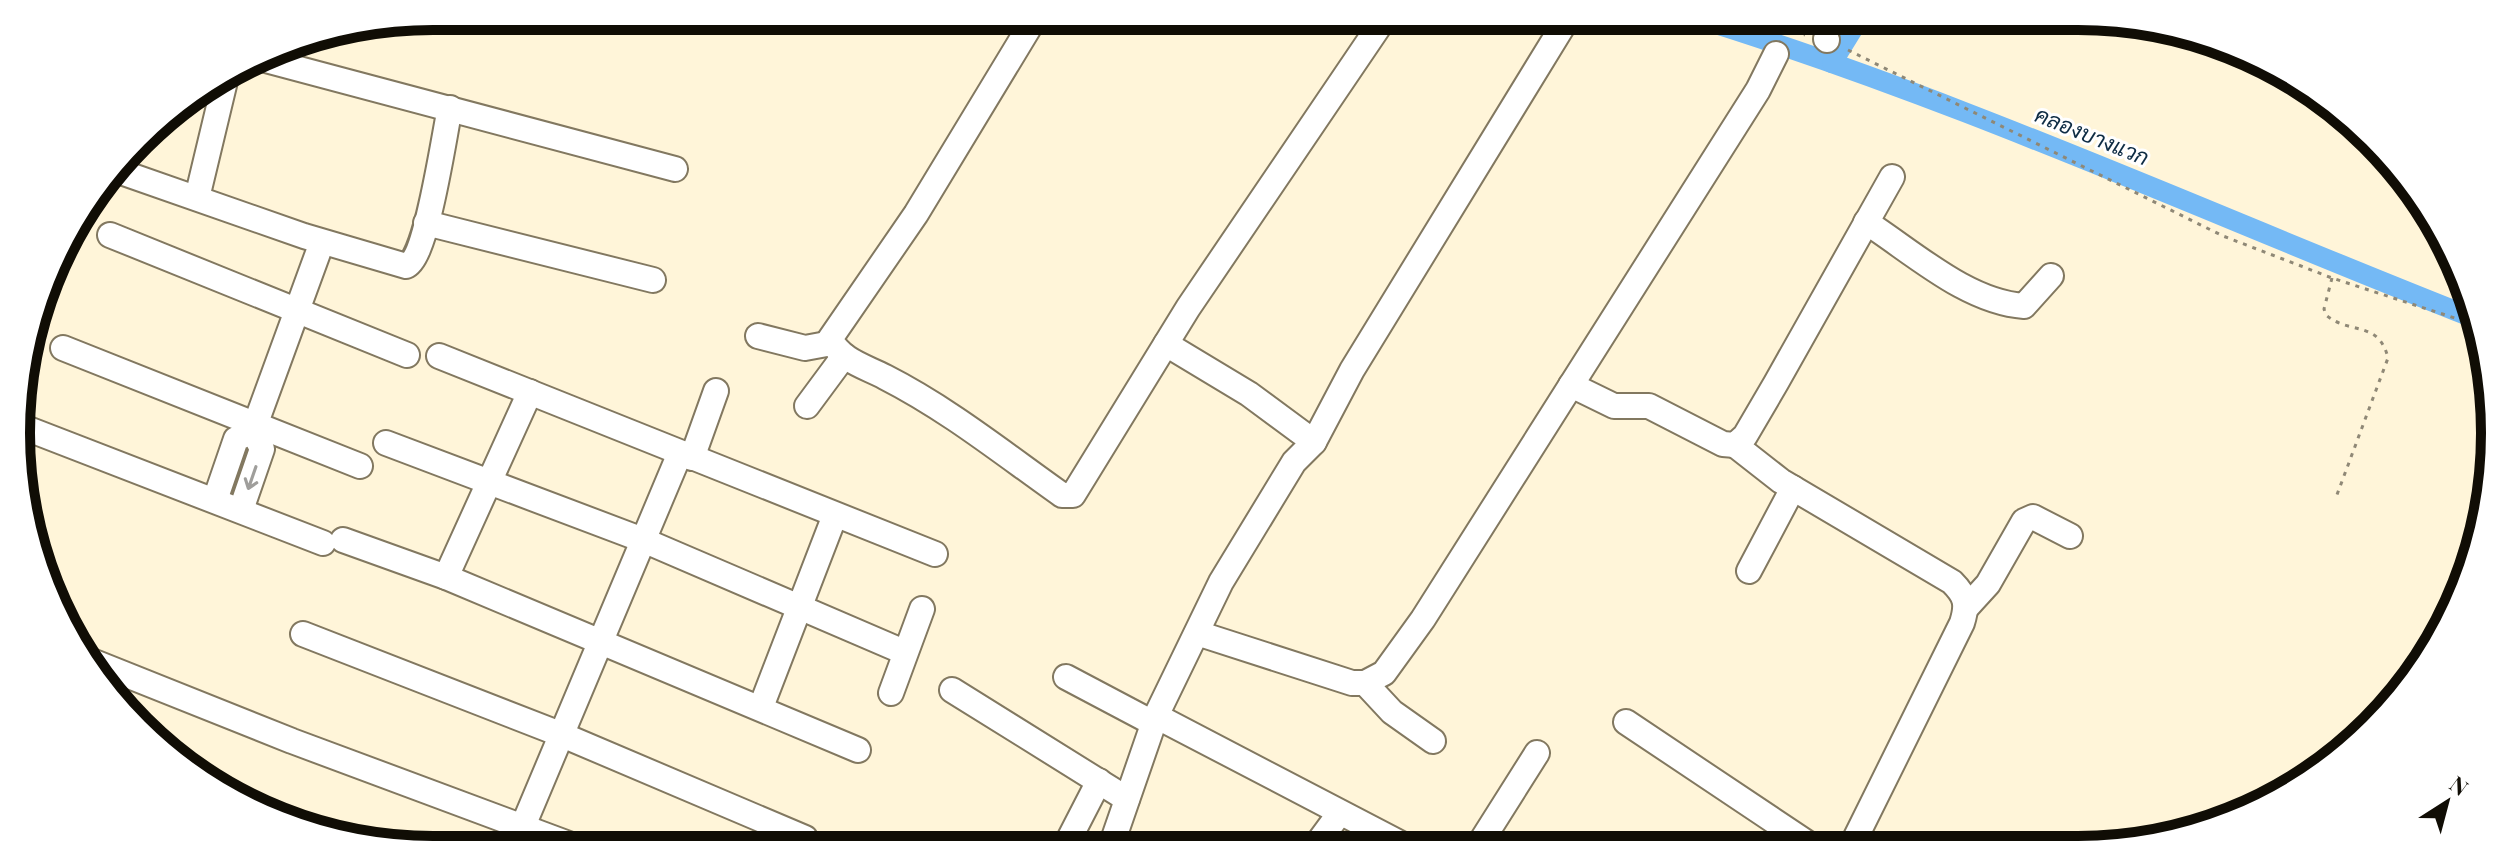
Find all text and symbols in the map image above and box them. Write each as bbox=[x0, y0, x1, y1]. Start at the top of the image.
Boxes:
water label: คลองบางแวก bbox=[2031, 99, 2154, 172]
one-way arrow bbox=[243, 465, 258, 490]
north arrow bbox=[2407, 762, 2487, 842]
text: N bbox=[2444, 768, 2475, 802]

